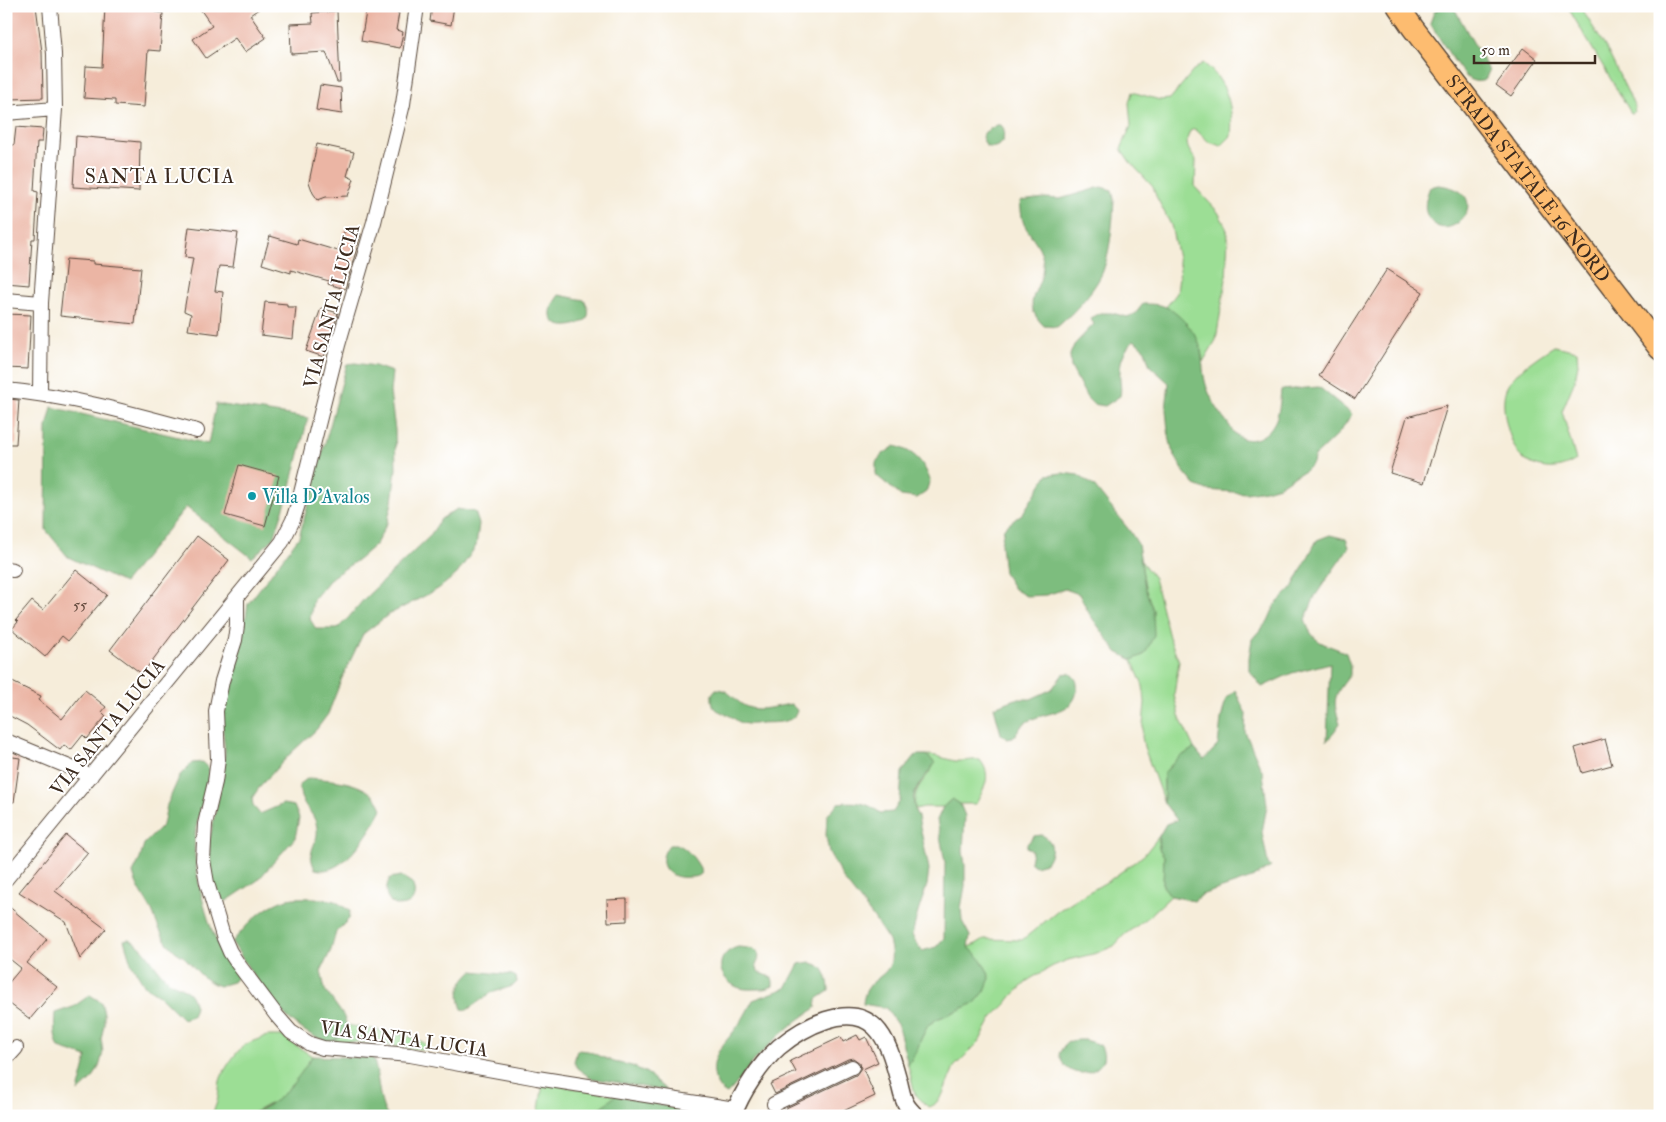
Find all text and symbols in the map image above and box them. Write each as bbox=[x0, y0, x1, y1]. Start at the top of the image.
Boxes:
scale bar bbox=[1474, 32, 1595, 64]
text: 50 m bbox=[1481, 41, 1510, 60]
street label: STRADA STATALE 16 NORD bbox=[1440, 70, 1615, 287]
district label: SANTA LUCIA bbox=[85, 164, 235, 189]
street label: VIA SANTA LUCIA bbox=[298, 221, 365, 391]
place label: Villa D'Avalos bbox=[262, 485, 370, 509]
marker: Villa D'Avalos bbox=[246, 490, 258, 502]
house number: 55 bbox=[73, 595, 87, 615]
street label: VIA SANTA LUCIA bbox=[45, 654, 170, 801]
street label: VIA SANTA LUCIA bbox=[318, 1015, 489, 1063]

